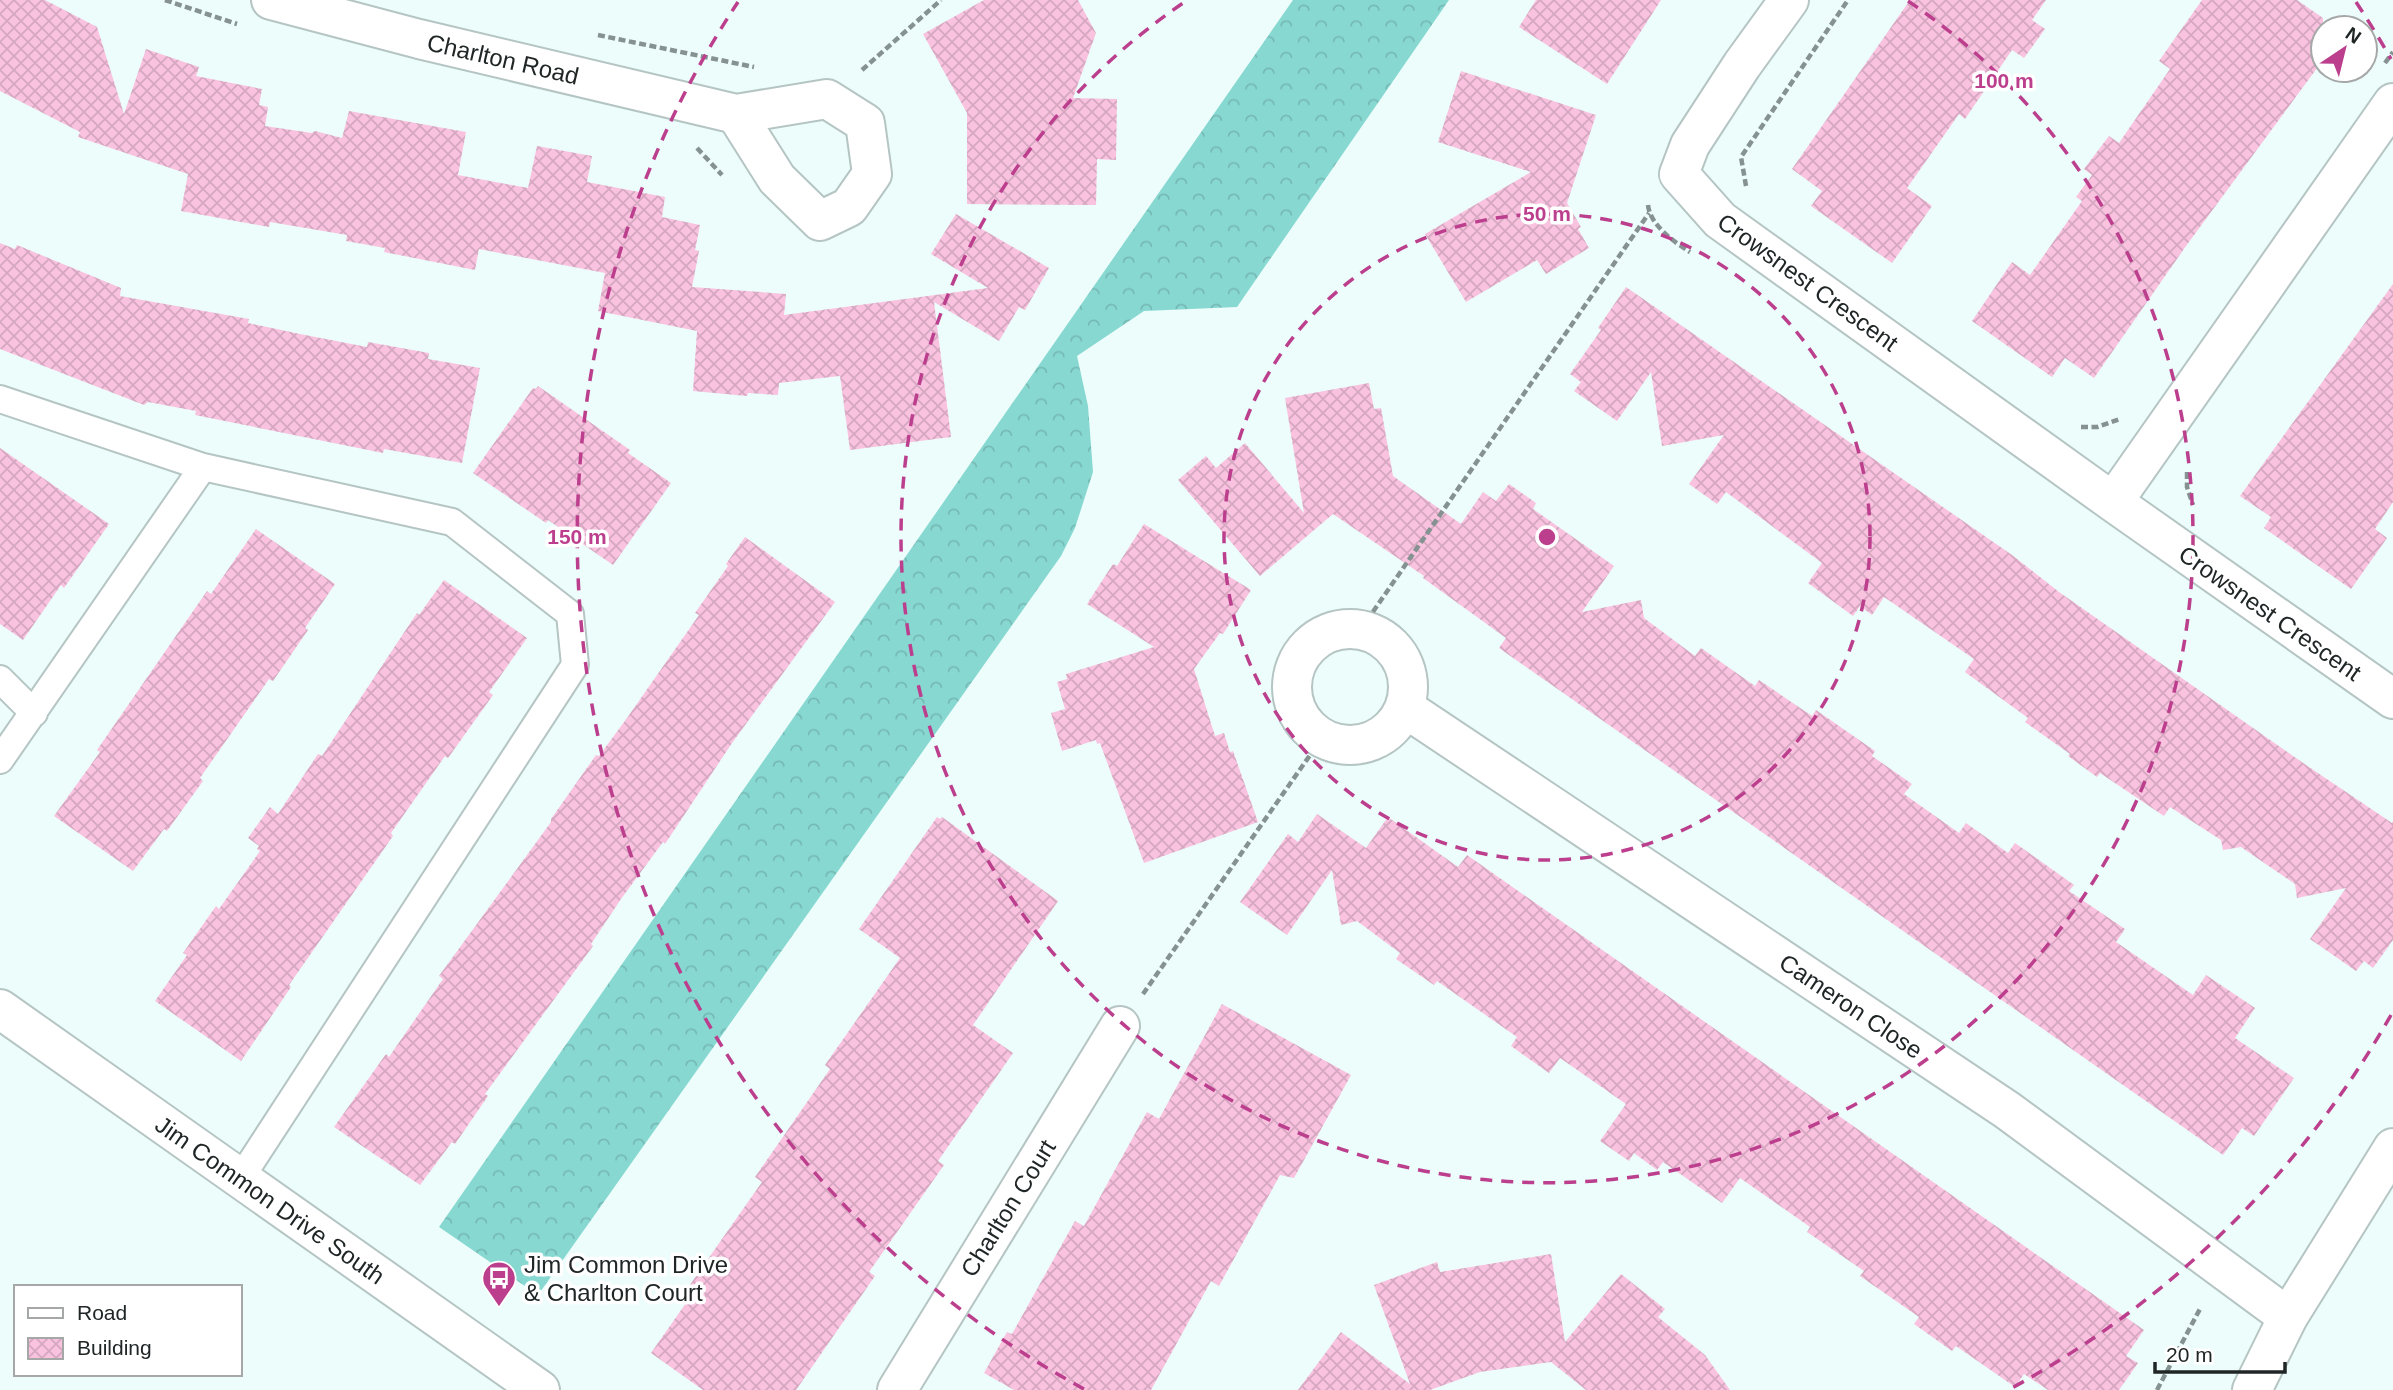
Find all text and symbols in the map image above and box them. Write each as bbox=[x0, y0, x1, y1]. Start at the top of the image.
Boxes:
north arrow bbox=[2309, 14, 2379, 84]
text: N bbox=[2342, 23, 2365, 48]
street label: Charlton Road bbox=[425, 28, 581, 90]
text: 100 m bbox=[1974, 69, 2034, 92]
text: 50 m bbox=[1523, 202, 1571, 225]
street label: Crowsnest Crescent bbox=[1713, 208, 1904, 357]
text: 150 m bbox=[547, 525, 607, 548]
centre of rings bbox=[1535, 525, 1559, 549]
street label: Crowsnest Crescent bbox=[2174, 540, 2367, 686]
street label: Cameron Close bbox=[1774, 948, 1928, 1064]
street label: Jim Common Drive South bbox=[150, 1111, 390, 1289]
street label: Charlton Court bbox=[955, 1134, 1061, 1281]
place label: Jim Common Drive & Charlton Court bbox=[524, 1251, 728, 1306]
bus stop icon: Jim Common Drive & Charlton Court bbox=[480, 1259, 518, 1308]
legend bbox=[14, 1285, 242, 1376]
text: Road bbox=[77, 1301, 127, 1324]
scale bar bbox=[2155, 1330, 2284, 1374]
text: Building bbox=[77, 1336, 152, 1359]
text: 20 m bbox=[2166, 1343, 2213, 1366]

